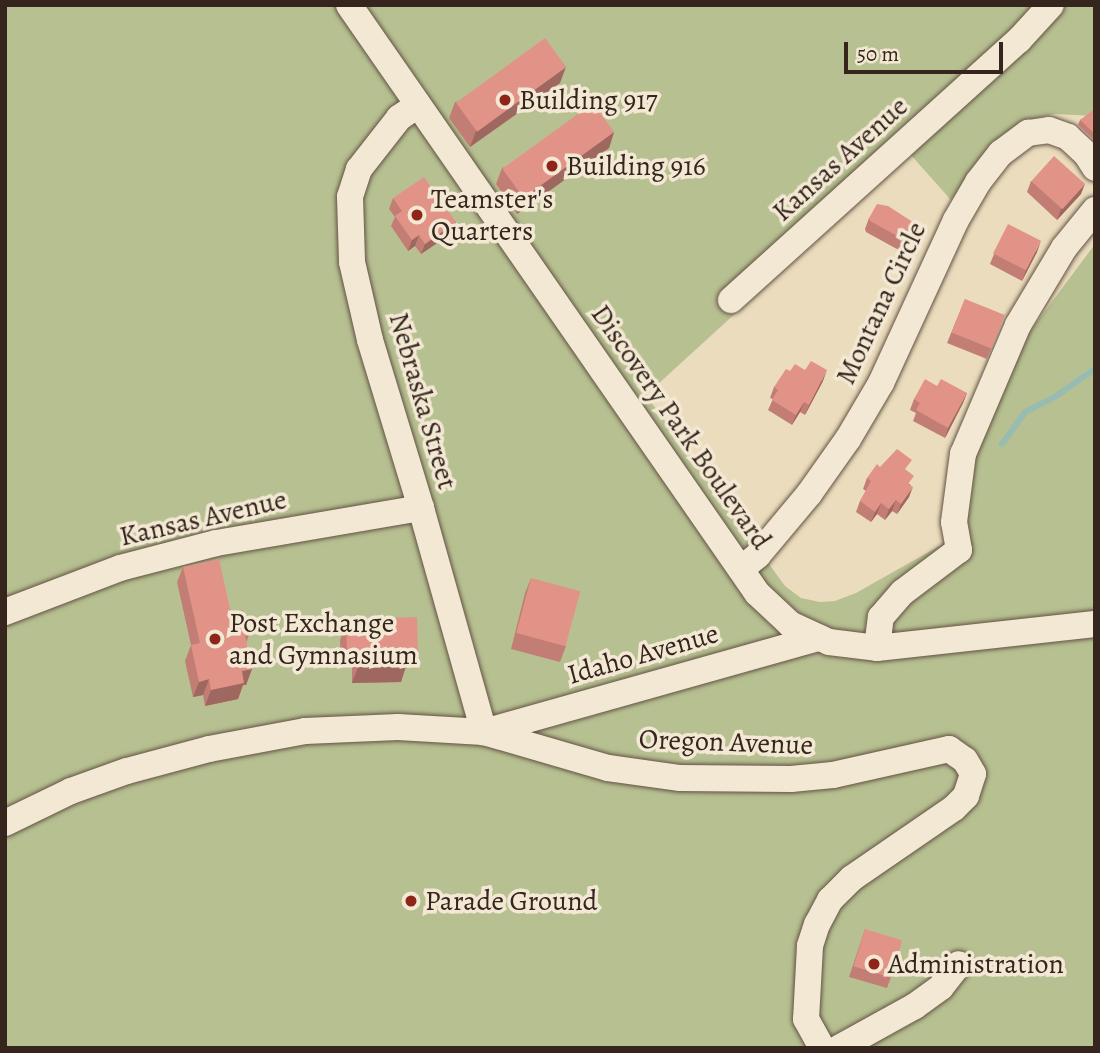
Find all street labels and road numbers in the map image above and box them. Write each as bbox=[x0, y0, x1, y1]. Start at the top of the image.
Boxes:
street label: Kansas Avenue bbox=[766, 90, 914, 228]
street label: Montana Circle bbox=[829, 216, 933, 390]
street label: Discovery Park Boulevard bbox=[584, 298, 778, 556]
street label: Nebraska Street bbox=[382, 309, 464, 493]
street label: Kansas Avenue bbox=[116, 482, 290, 554]
street label: Idaho Avenue bbox=[564, 616, 722, 692]
street label: Oregon Avenue bbox=[638, 722, 814, 762]

